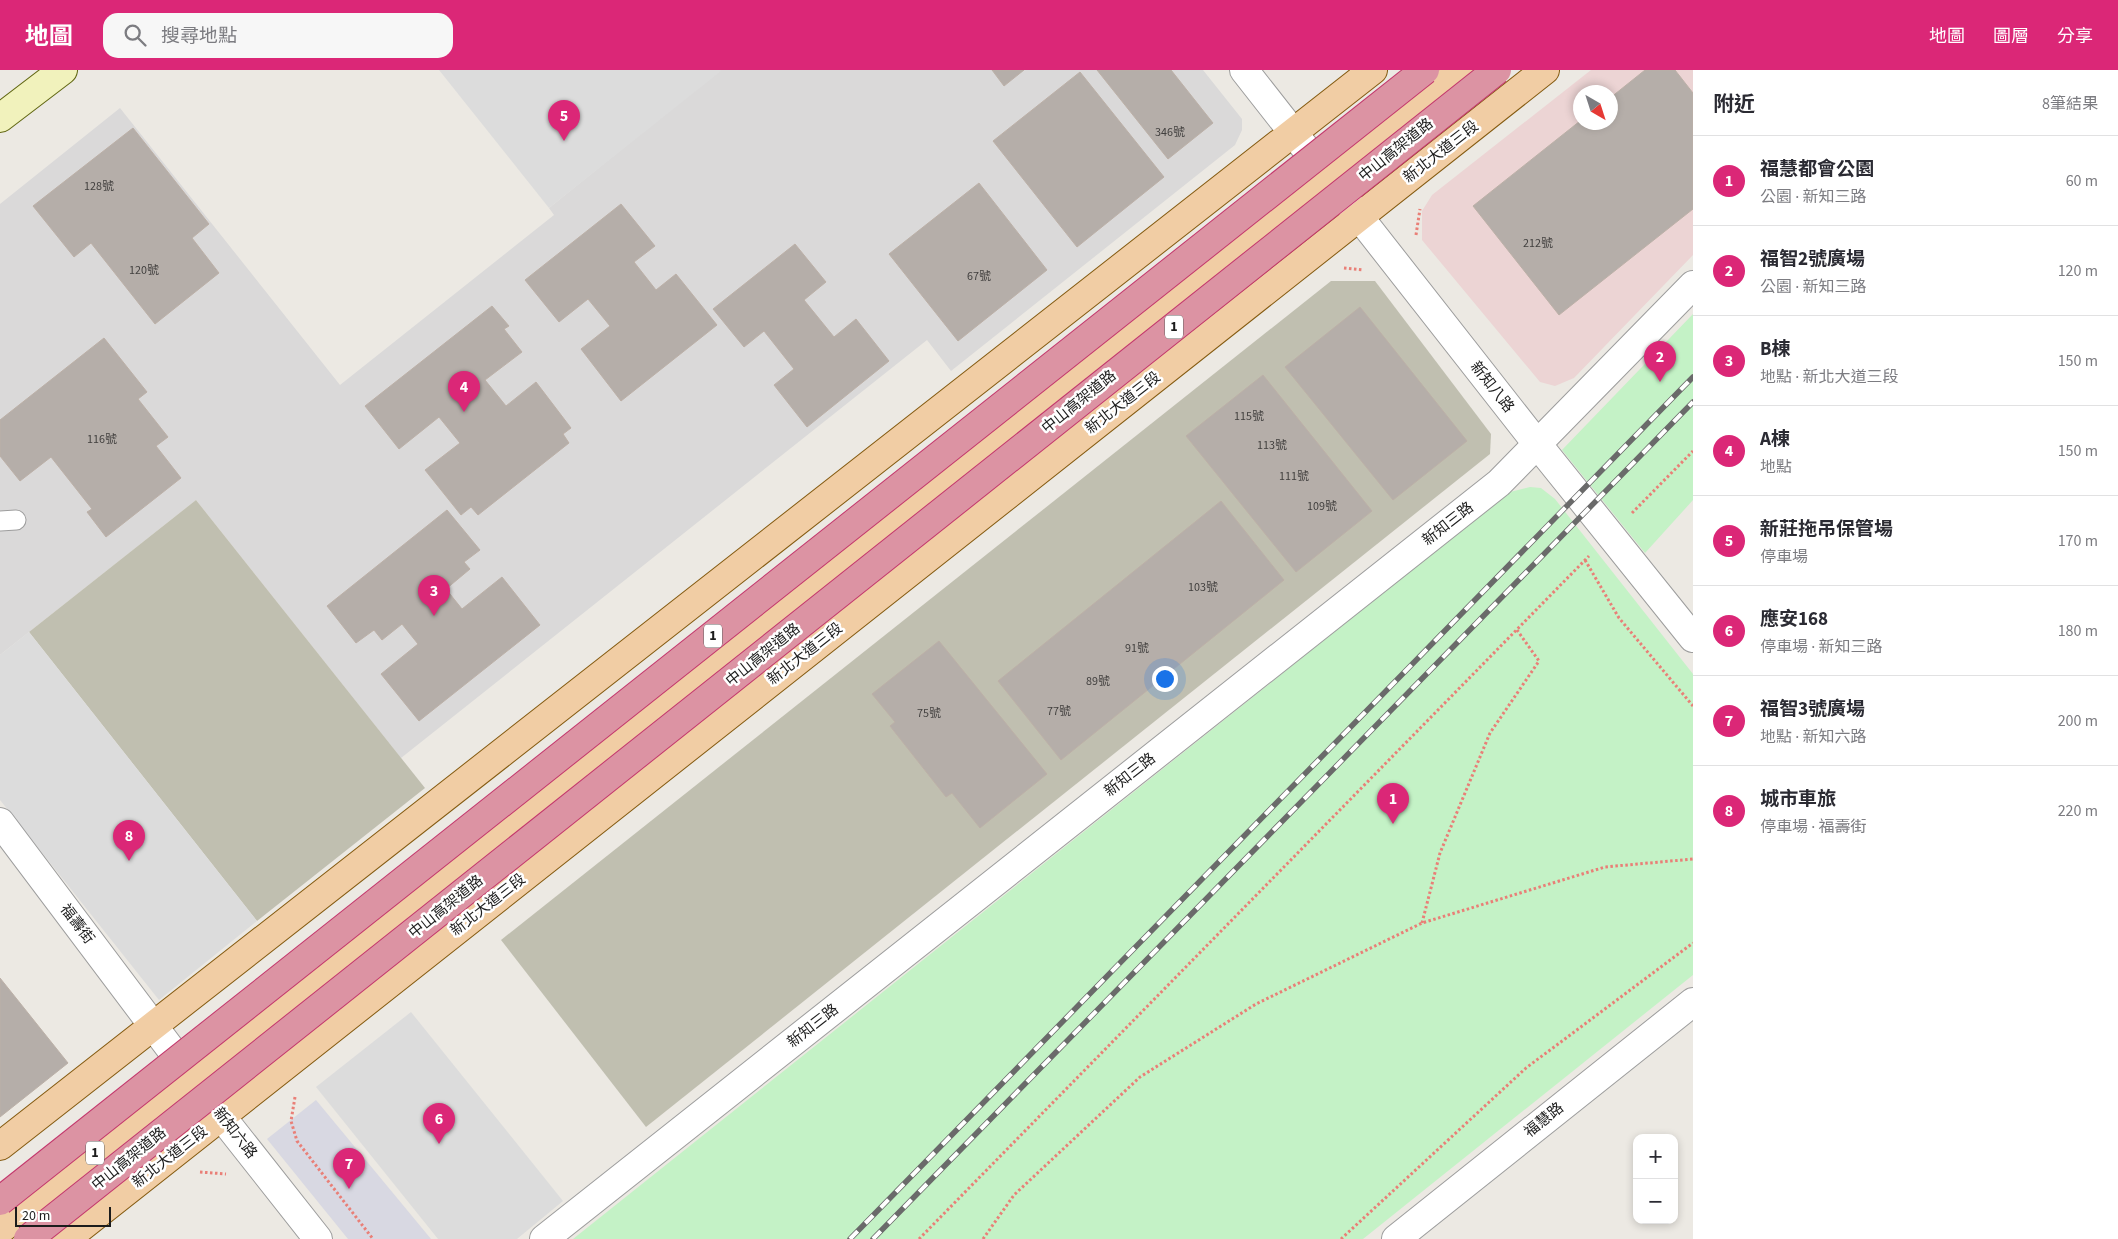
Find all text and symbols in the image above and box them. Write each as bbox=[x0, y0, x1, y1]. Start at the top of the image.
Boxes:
search box bbox=[103, 13, 453, 58]
text: 地圖 bbox=[25, 19, 73, 54]
icon: search bbox=[121, 21, 149, 49]
text: 搜尋地點 bbox=[161, 23, 237, 50]
text: 地圖 bbox=[1929, 24, 1965, 49]
text: 圖層 bbox=[1993, 24, 2029, 49]
text: 分享 bbox=[2057, 24, 2093, 49]
north arrow bbox=[1573, 85, 1618, 130]
text: 附近 bbox=[1713, 89, 1755, 119]
text: 8筆結果 bbox=[2042, 93, 2098, 115]
pin: 5 bbox=[548, 100, 580, 141]
street label: 中山高架道路 bbox=[1354, 114, 1438, 186]
street label: 新北大道三段 bbox=[1399, 116, 1483, 188]
house number: 346號 bbox=[1155, 124, 1185, 141]
text: 福慧都會公園 bbox=[1760, 156, 1874, 183]
text: 1 bbox=[1725, 170, 1733, 192]
text: 60 m bbox=[2066, 170, 2098, 192]
house number: 128號 bbox=[84, 178, 114, 195]
text: 公園 · 新知三路 bbox=[1760, 186, 1866, 208]
house number: 212號 bbox=[1523, 235, 1553, 252]
text: 福智2號廣場 bbox=[1760, 246, 1865, 273]
text: 2 bbox=[1725, 260, 1733, 282]
text: 120 m bbox=[2058, 260, 2098, 282]
house number: 120號 bbox=[129, 262, 159, 279]
house number: 67號 bbox=[967, 268, 991, 285]
text: 公園 · 新知三路 bbox=[1760, 276, 1866, 298]
road number: 1 bbox=[1165, 316, 1183, 338]
text: B棟 bbox=[1760, 336, 1791, 363]
pin: 2 bbox=[1644, 341, 1676, 382]
text: 3 bbox=[1725, 350, 1733, 372]
text: 150 m bbox=[2058, 350, 2098, 372]
street label: 新知八路 bbox=[1465, 357, 1519, 417]
street label: 中山高架道路 bbox=[1037, 366, 1121, 438]
text: 地點 · 新北大道三段 bbox=[1760, 366, 1898, 388]
street label: 新北大道三段 bbox=[1081, 367, 1165, 439]
pin: 4 bbox=[448, 371, 480, 412]
house number: 115號 bbox=[1234, 408, 1264, 425]
text: A棟 bbox=[1760, 426, 1790, 453]
house number: 116號 bbox=[87, 431, 117, 448]
house number: 113號 bbox=[1257, 437, 1287, 454]
text: 4 bbox=[1725, 440, 1733, 462]
text: 150 m bbox=[2058, 440, 2098, 462]
text: 地點 bbox=[1760, 456, 1792, 478]
house number: 111號 bbox=[1279, 468, 1309, 485]
street label: 新知三路 bbox=[1418, 497, 1478, 551]
house number: 109號 bbox=[1307, 498, 1337, 515]
text: 新莊拖吊保管場 bbox=[1760, 516, 1893, 543]
text: 5 bbox=[1725, 530, 1733, 552]
text: 170 m bbox=[2058, 530, 2098, 552]
text: 停車場 bbox=[1760, 546, 1808, 568]
pin: 3 bbox=[418, 575, 450, 616]
house number: 103號 bbox=[1188, 579, 1218, 596]
text: 應安168 bbox=[1760, 606, 1828, 633]
street label: 新北大道三段 bbox=[763, 618, 847, 690]
street label: 中山高架道路 bbox=[721, 619, 805, 691]
text: 6 bbox=[1725, 620, 1733, 642]
text: 180 m bbox=[2058, 620, 2098, 642]
road number: 1 bbox=[704, 624, 722, 648]
text: 停車場 · 新知三路 bbox=[1760, 636, 1882, 658]
house number: 91號 bbox=[1125, 640, 1149, 657]
your location bbox=[1152, 666, 1178, 692]
house number: 89號 bbox=[1086, 673, 1110, 690]
text: 福智3號廣場 bbox=[1760, 696, 1865, 723]
house number: 77號 bbox=[1047, 703, 1071, 720]
house number: 75號 bbox=[917, 705, 941, 722]
text: 7 bbox=[1725, 710, 1733, 732]
text: 200 m bbox=[2058, 710, 2098, 732]
text: 地點 · 新知六路 bbox=[1760, 726, 1866, 748]
street label: 新知三路 bbox=[1100, 748, 1160, 802]
pin: 1 bbox=[1377, 783, 1409, 824]
text: 城市車旅 bbox=[1760, 786, 1836, 813]
text: 8 bbox=[1725, 800, 1733, 822]
text: 220 m bbox=[2058, 800, 2098, 822]
text: 停車場 · 福壽街 bbox=[1760, 816, 1866, 838]
pin: 8 bbox=[113, 820, 145, 861]
street label: 新北大道三段 bbox=[446, 869, 530, 941]
street label: 中山高架道路 bbox=[404, 871, 488, 943]
street label: 福壽街 bbox=[55, 900, 99, 948]
street label: 新知三路 bbox=[783, 999, 843, 1053]
street label: 福慧路 bbox=[1520, 1098, 1568, 1142]
street label: 新知六路 bbox=[208, 1103, 262, 1163]
pin: 6 bbox=[423, 1103, 455, 1144]
street label: 新北大道三段 bbox=[128, 1121, 212, 1193]
street label: 中山高架道路 bbox=[87, 1123, 171, 1195]
map controls bbox=[1633, 1134, 1678, 1224]
button: + bbox=[1633, 1134, 1678, 1179]
road number: 1 bbox=[86, 1142, 104, 1164]
pin: 7 bbox=[333, 1148, 365, 1189]
button: − bbox=[1633, 1179, 1678, 1224]
scale bar bbox=[15, 1204, 111, 1227]
text: 20 m bbox=[22, 1206, 50, 1226]

